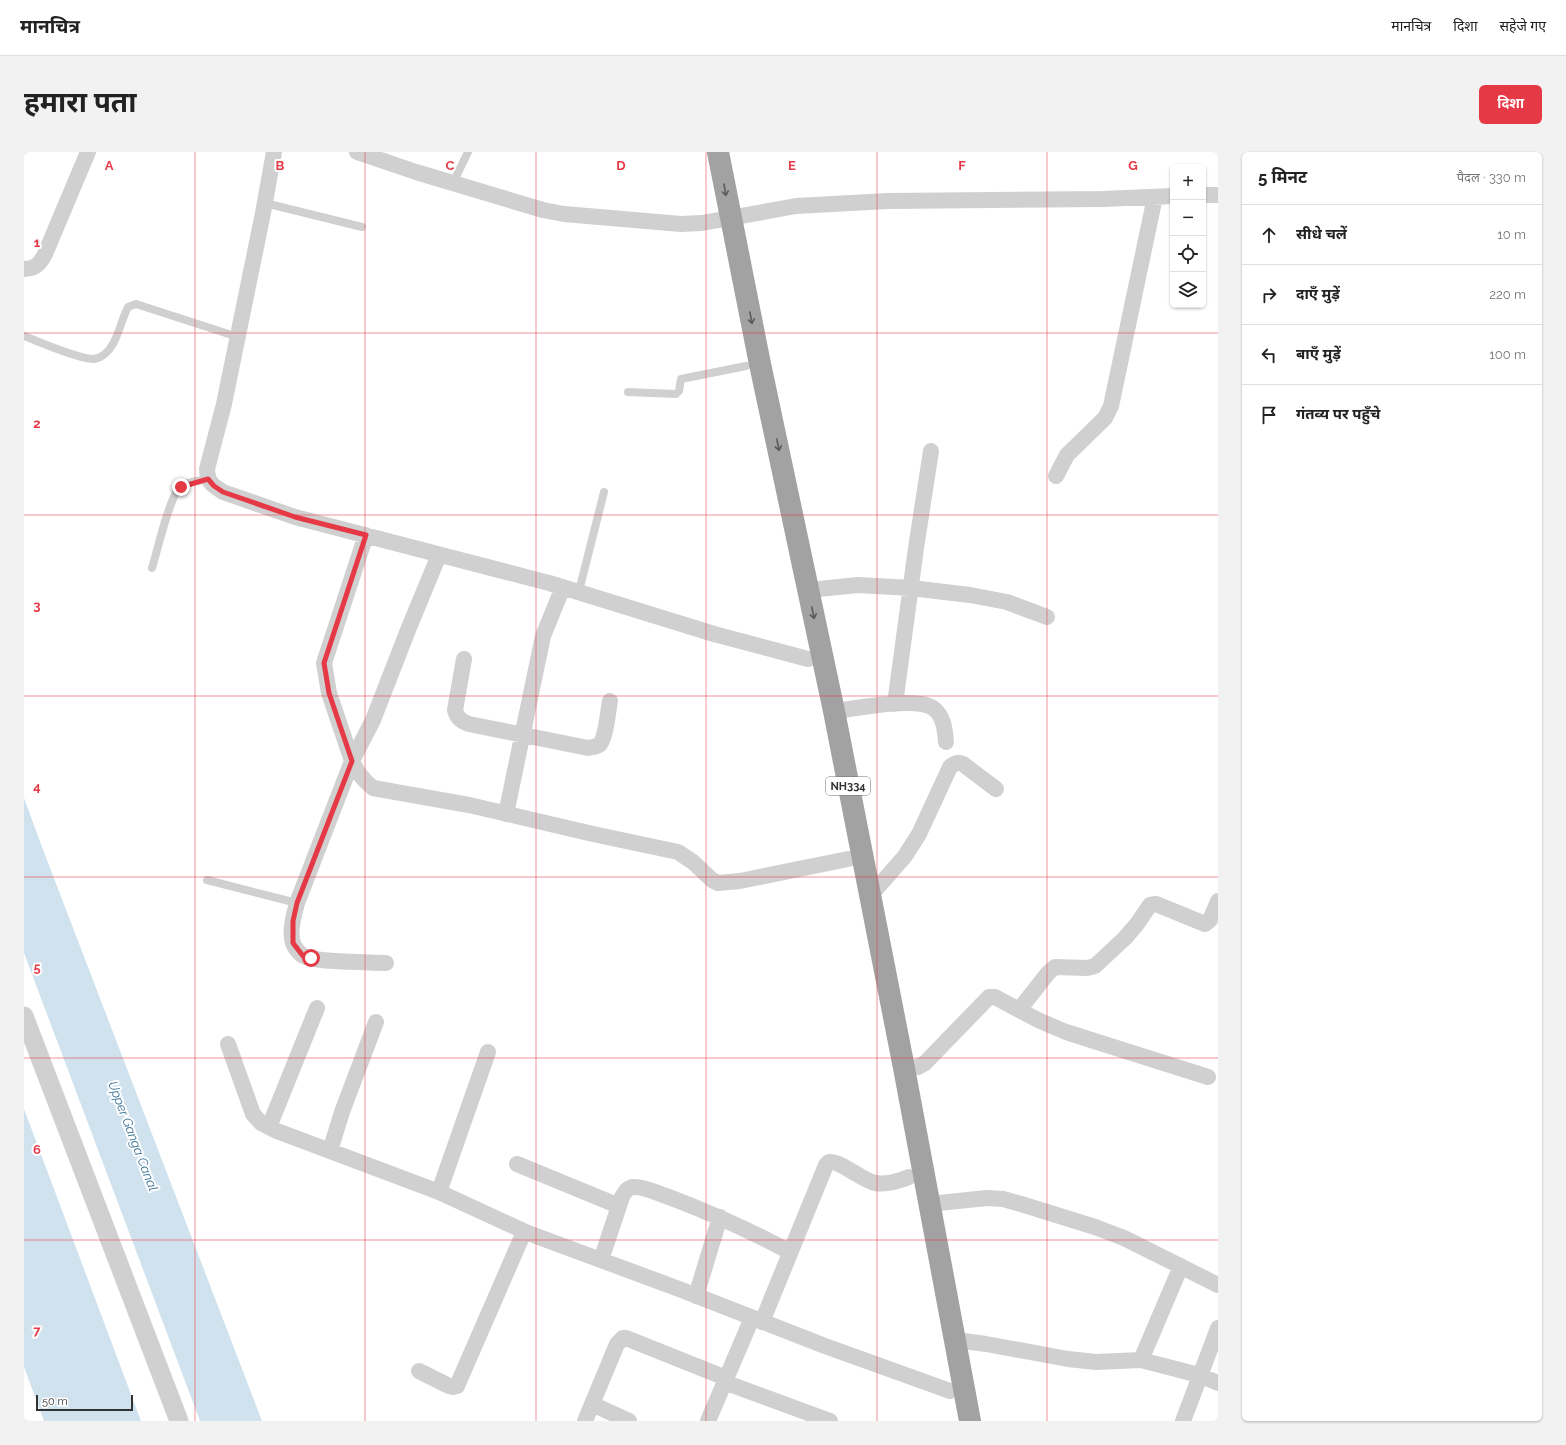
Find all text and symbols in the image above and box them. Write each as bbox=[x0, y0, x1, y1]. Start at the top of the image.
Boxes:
text: मानचित्र bbox=[20, 15, 80, 37]
text: मानचित्र bbox=[1391, 18, 1431, 34]
text: दिशा bbox=[1453, 18, 1478, 34]
text: सहेजे गए bbox=[1500, 18, 1546, 34]
button: दिशा bbox=[1479, 85, 1542, 124]
text: हमारा पता bbox=[24, 86, 136, 119]
text: A bbox=[105, 158, 114, 173]
text: B bbox=[276, 158, 285, 173]
text: C bbox=[446, 158, 455, 173]
text: D bbox=[616, 158, 626, 173]
text: E bbox=[788, 158, 796, 173]
text: F bbox=[958, 158, 966, 173]
text: G bbox=[1128, 158, 1138, 173]
map controls bbox=[1170, 164, 1206, 308]
button: + bbox=[1170, 164, 1206, 200]
text: 5 मिनट bbox=[1258, 167, 1307, 187]
text: पैदल · 330 m bbox=[1457, 170, 1526, 185]
one-way arrow bbox=[722, 183, 730, 196]
button: − bbox=[1170, 200, 1206, 236]
icon: ahead bbox=[1258, 224, 1280, 246]
text: सीधे चलें bbox=[1296, 225, 1347, 243]
text: 10 m bbox=[1497, 227, 1526, 242]
text: 1 bbox=[34, 235, 41, 250]
button: locate bbox=[1170, 236, 1206, 272]
button: layers bbox=[1170, 272, 1206, 308]
icon: right bbox=[1258, 284, 1280, 306]
text: दाएँ मुड़ें bbox=[1296, 285, 1340, 303]
text: 220 m bbox=[1489, 287, 1526, 302]
one-way arrow bbox=[747, 311, 755, 324]
icon: left bbox=[1258, 344, 1280, 366]
text: बाएँ मुड़ें bbox=[1296, 345, 1341, 363]
text: 100 m bbox=[1489, 347, 1526, 362]
icon: arrive bbox=[1258, 404, 1280, 426]
text: गंतव्य पर पहुँचे bbox=[1296, 405, 1380, 423]
text: 2 bbox=[33, 416, 41, 431]
one-way arrow bbox=[774, 438, 782, 451]
route end bbox=[172, 478, 190, 496]
text: 3 bbox=[33, 598, 41, 613]
one-way arrow bbox=[810, 606, 818, 619]
road number: NH334 bbox=[826, 777, 870, 795]
text: 4 bbox=[33, 779, 41, 794]
route start bbox=[302, 949, 320, 967]
text: 5 bbox=[33, 960, 41, 975]
water label: Upper Ganga Canal bbox=[105, 1079, 161, 1194]
text: 6 bbox=[33, 1142, 41, 1157]
text: 7 bbox=[33, 1323, 41, 1338]
scale bar bbox=[36, 1393, 133, 1412]
text: 50 m bbox=[42, 1395, 68, 1408]

